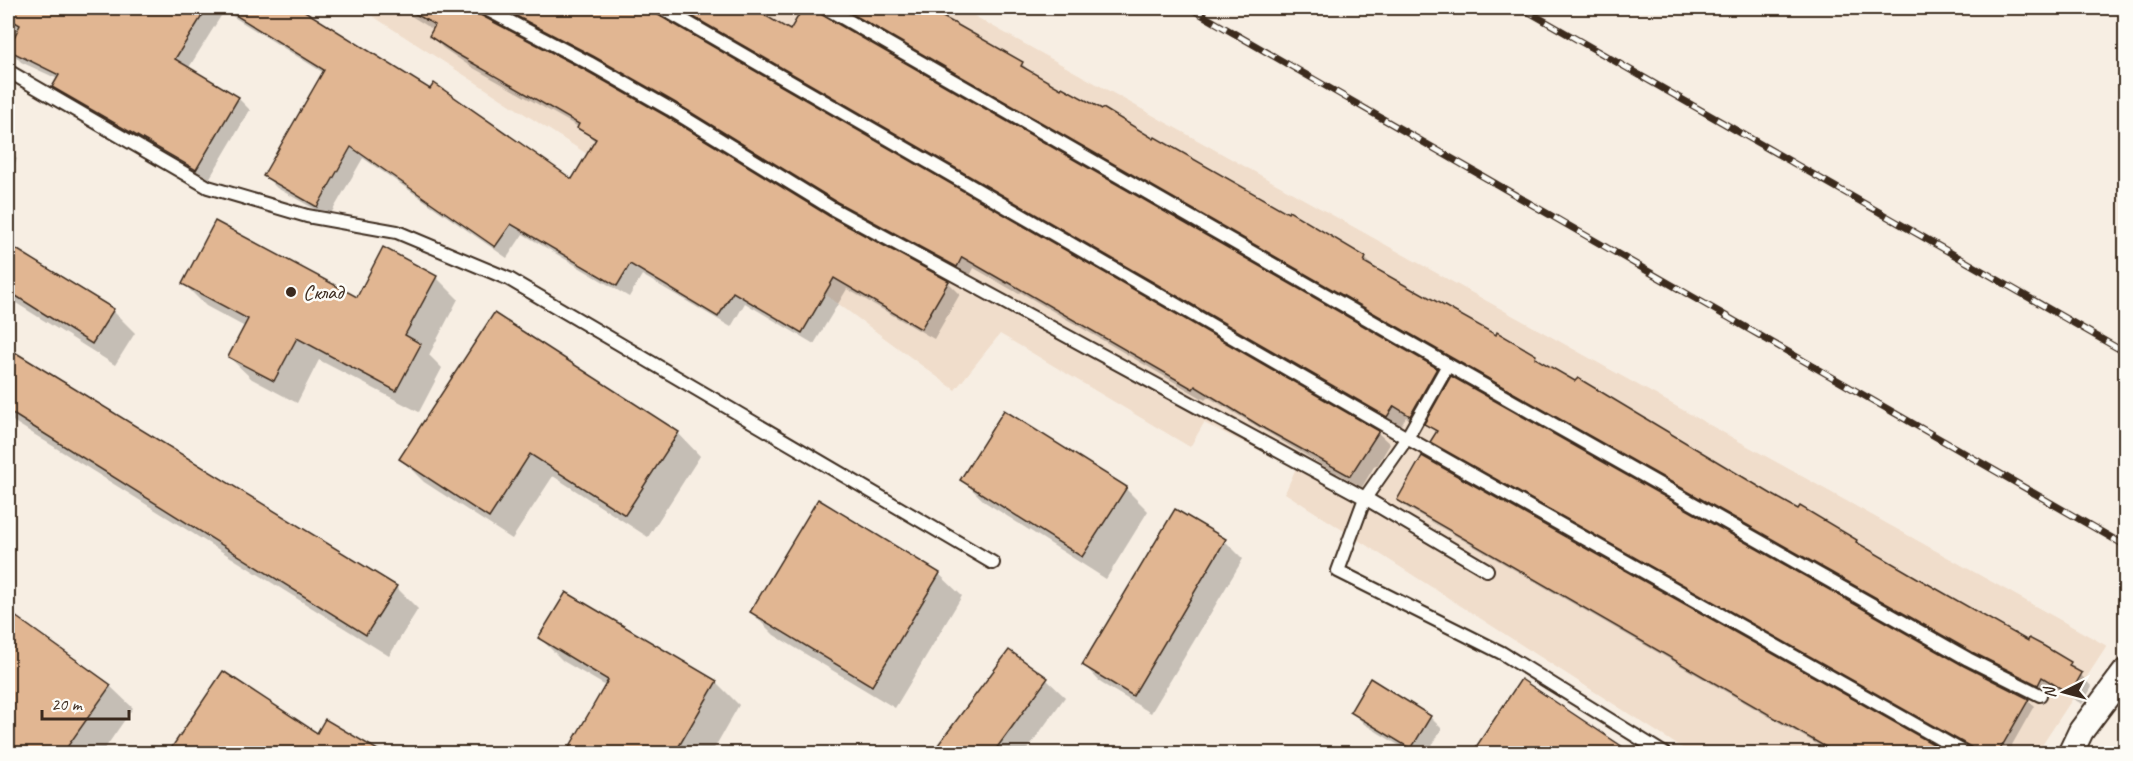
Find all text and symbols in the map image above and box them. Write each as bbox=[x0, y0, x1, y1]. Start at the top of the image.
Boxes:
place label: Склад bbox=[303, 279, 345, 305]
marker: Склад bbox=[284, 285, 298, 299]
north arrow bbox=[2034, 662, 2094, 722]
scale bar bbox=[42, 683, 129, 721]
text: N bbox=[2039, 684, 2061, 699]
text: 20 m bbox=[51, 693, 84, 715]

